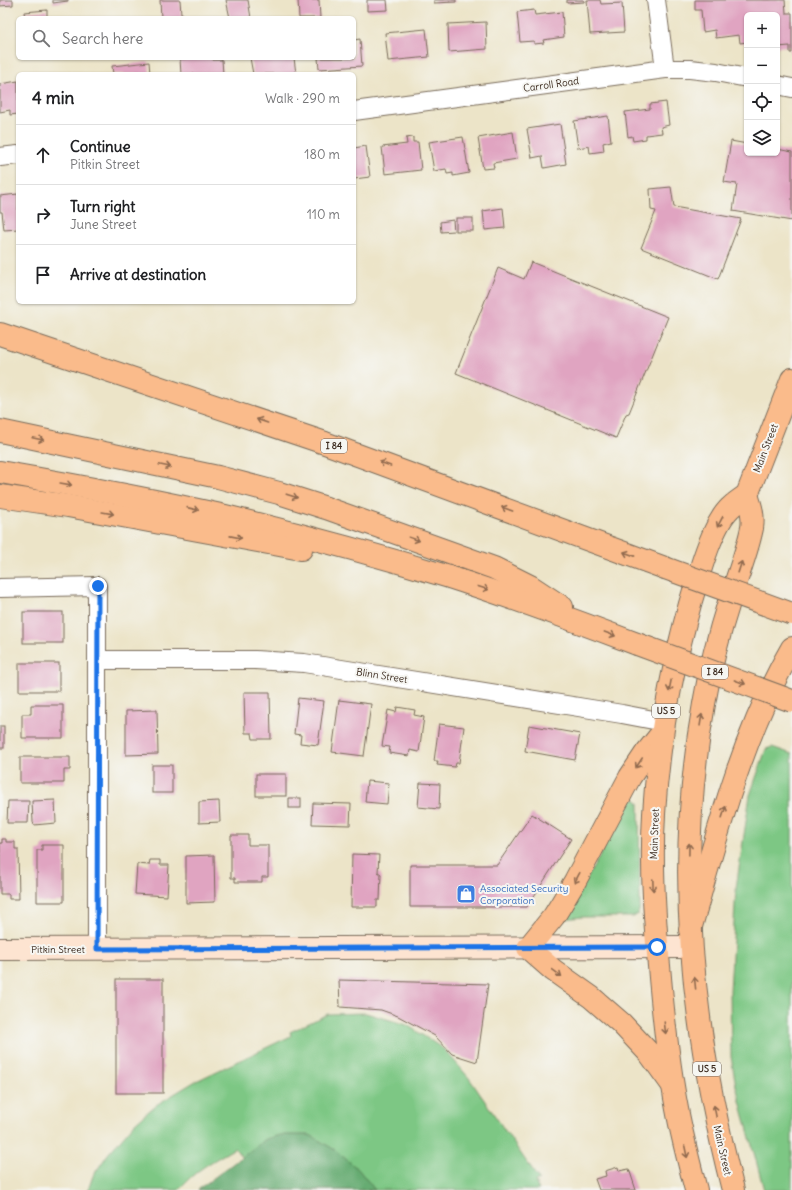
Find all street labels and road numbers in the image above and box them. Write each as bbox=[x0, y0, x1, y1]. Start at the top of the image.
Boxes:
street label: Carroll Road bbox=[522, 74, 580, 95]
street label: Main Street bbox=[750, 422, 781, 474]
road number: I 84 bbox=[321, 439, 347, 453]
street label: Blinn Street bbox=[355, 665, 409, 686]
road number: I 84 bbox=[702, 665, 728, 679]
road number: US 5 bbox=[652, 704, 680, 718]
street label: Main Street bbox=[647, 808, 662, 860]
street label: Pitkin Street bbox=[31, 943, 86, 956]
road number: US 5 bbox=[693, 1062, 721, 1076]
street label: Main Street bbox=[710, 1124, 735, 1177]

